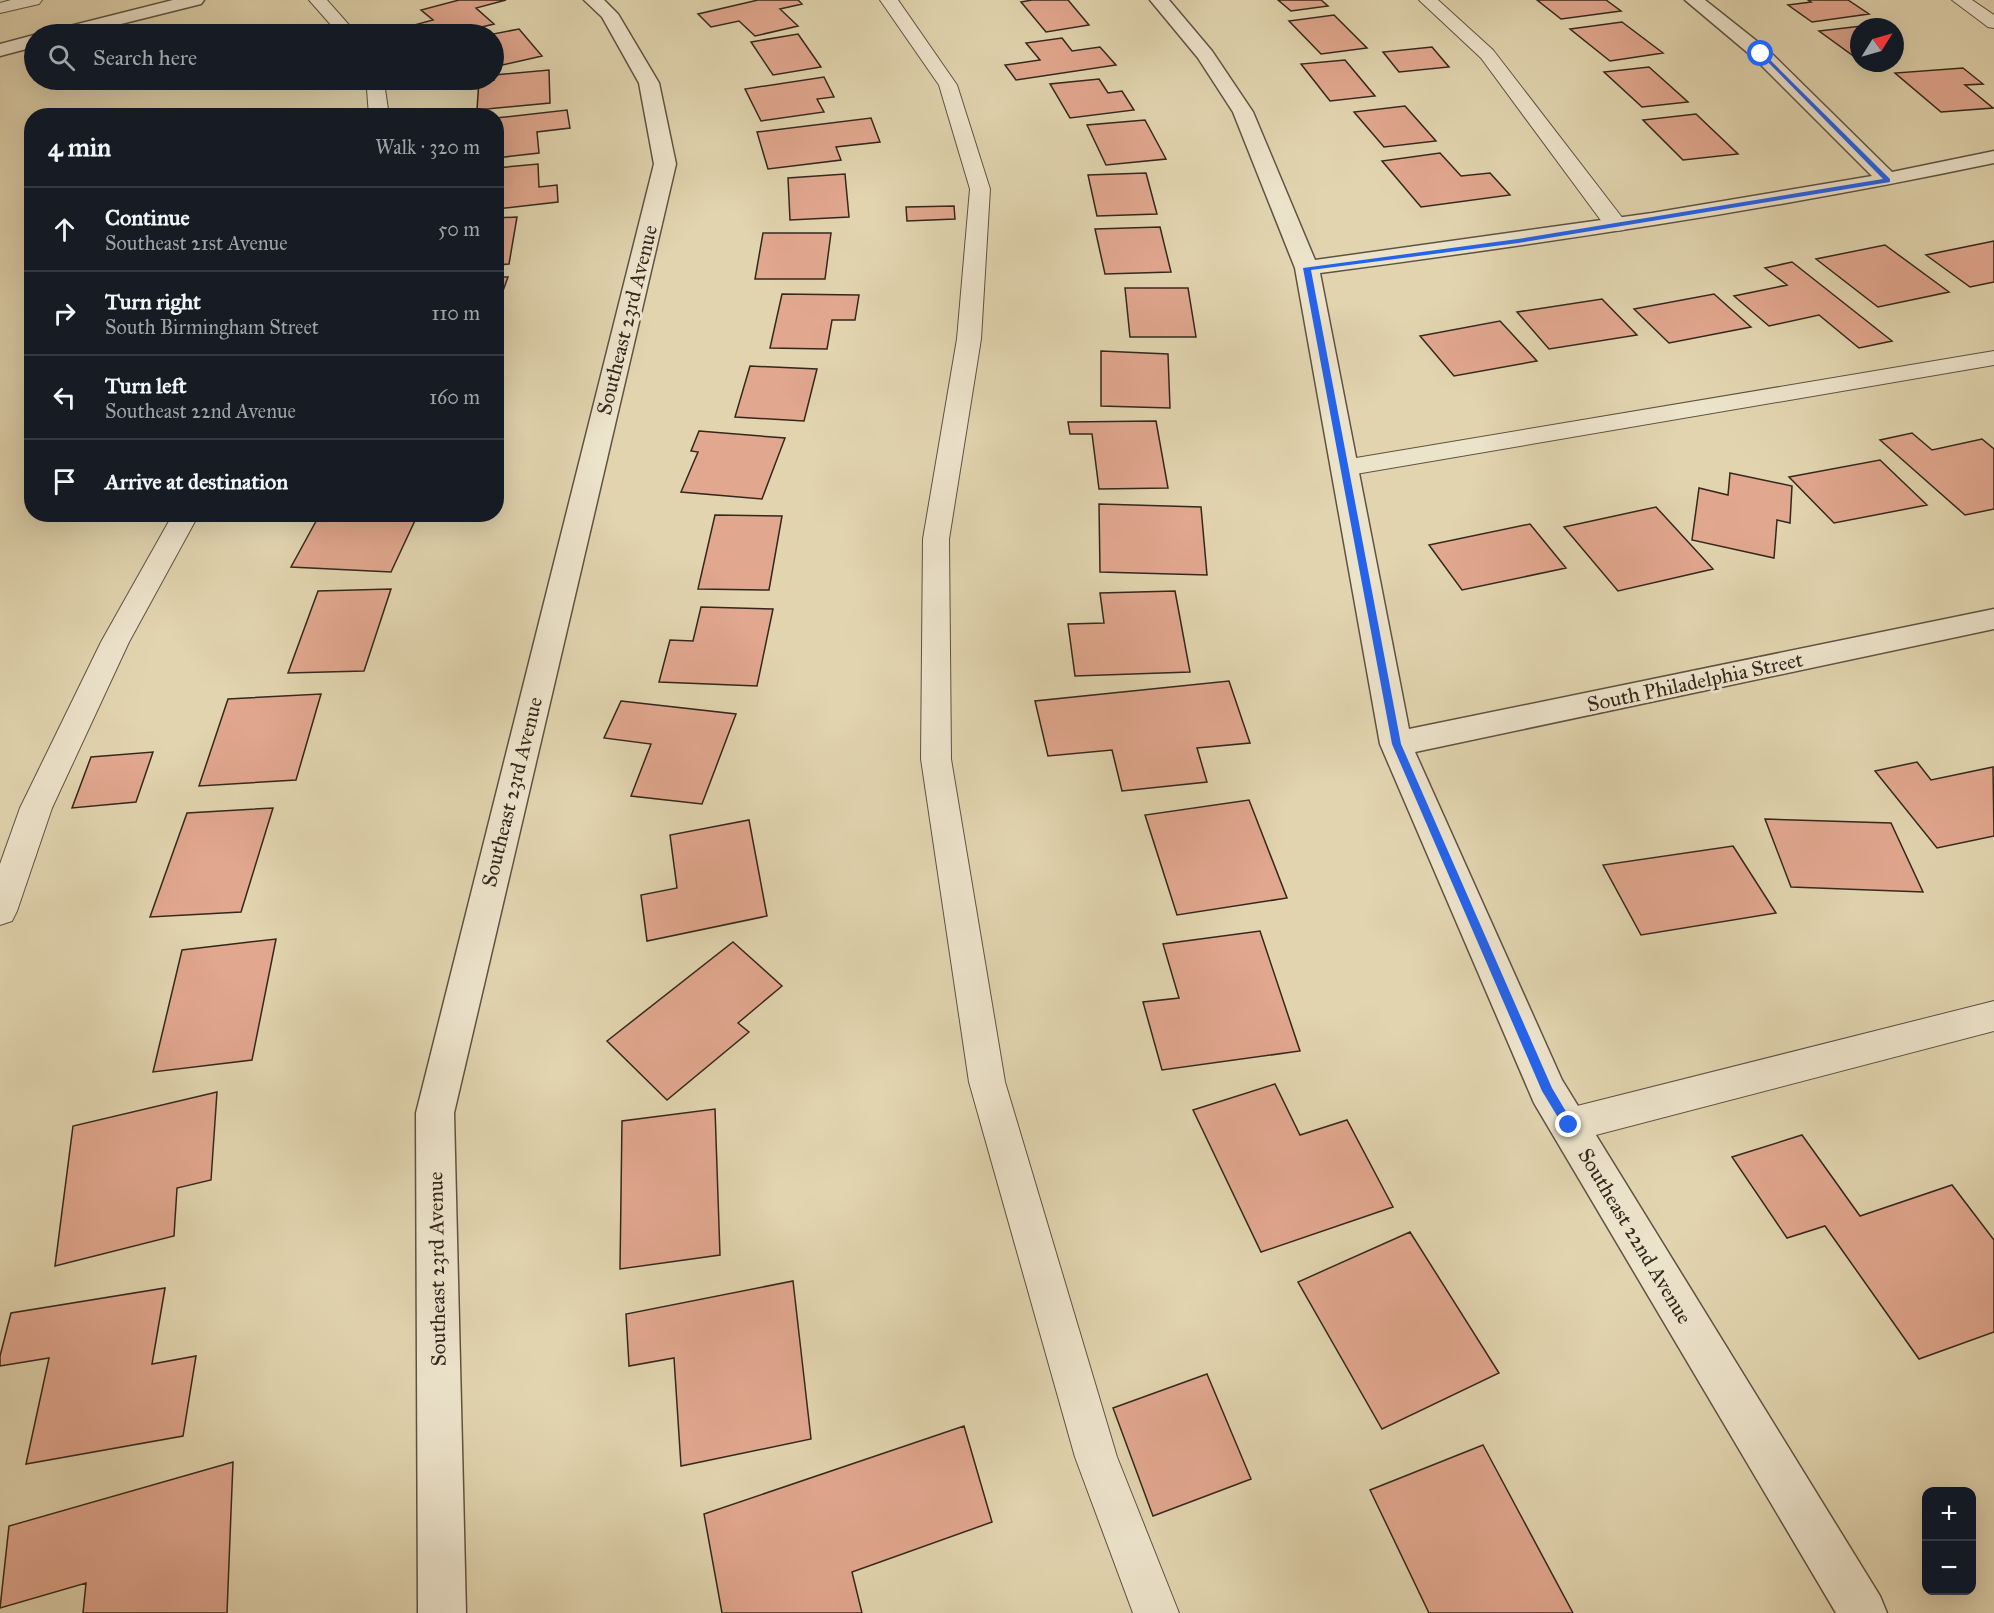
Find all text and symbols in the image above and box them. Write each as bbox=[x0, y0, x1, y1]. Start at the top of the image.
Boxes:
north arrow bbox=[1850, 18, 1904, 72]
search box bbox=[24, 24, 504, 90]
route start bbox=[1747, 40, 1773, 66]
icon: search bbox=[45, 41, 78, 74]
text: Search here bbox=[93, 44, 197, 71]
text: 4 min bbox=[48, 131, 111, 163]
text: Walk · 320 m bbox=[375, 135, 480, 159]
text: Continue bbox=[105, 204, 190, 231]
icon: ahead bbox=[48, 213, 81, 246]
text: 50 m bbox=[438, 217, 480, 241]
street label: Southeast 23rd Avenue bbox=[591, 222, 663, 418]
text: Southeast 21st Avenue bbox=[105, 231, 287, 255]
text: Turn right bbox=[105, 288, 201, 315]
icon: right bbox=[48, 297, 81, 330]
text: 110 m bbox=[432, 301, 480, 325]
text: South Birmingham Street bbox=[105, 315, 319, 339]
text: Turn left bbox=[105, 372, 187, 399]
icon: left bbox=[48, 381, 81, 414]
text: 160 m bbox=[429, 385, 480, 409]
text: Southeast 22nd Avenue bbox=[105, 399, 296, 423]
icon: arrive bbox=[48, 465, 81, 498]
text: Arrive at destination bbox=[105, 468, 288, 495]
street label: South Philadelphia Street bbox=[1585, 646, 1806, 718]
street label: Southeast 23rd Avenue bbox=[476, 694, 548, 890]
route end bbox=[1555, 1111, 1581, 1137]
street label: Southeast 22nd Avenue bbox=[1572, 1143, 1698, 1329]
street label: Southeast 23rd Avenue bbox=[422, 1171, 452, 1367]
map controls bbox=[1922, 1487, 1976, 1595]
button: + bbox=[1922, 1487, 1976, 1541]
button: − bbox=[1922, 1541, 1976, 1595]

